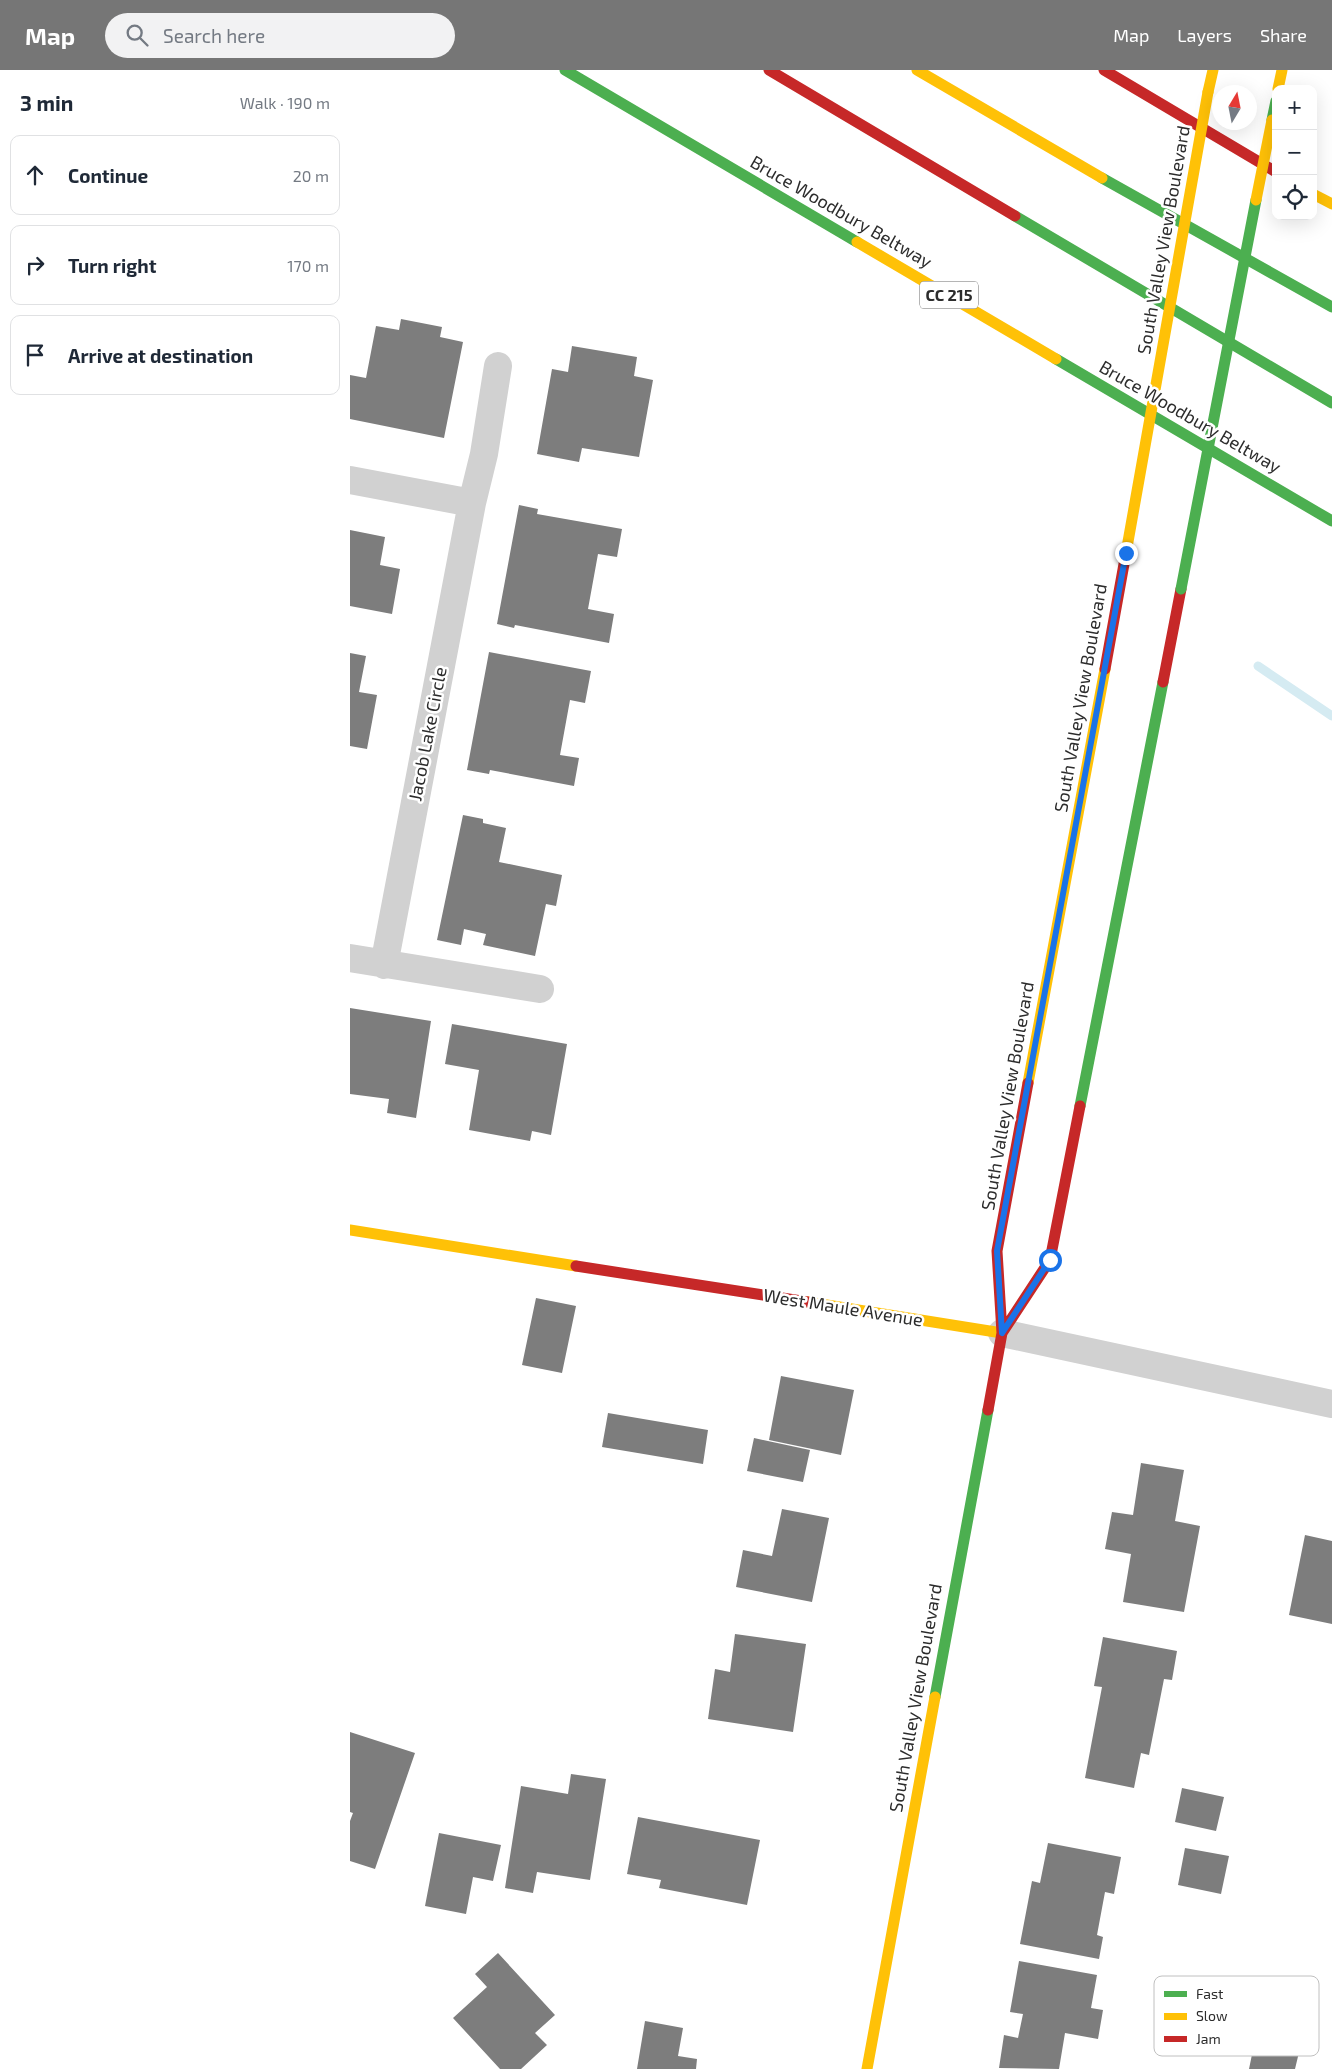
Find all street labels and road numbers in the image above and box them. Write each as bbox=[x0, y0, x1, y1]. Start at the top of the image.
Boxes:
street label: South Valley View Boulevard bbox=[1132, 124, 1194, 356]
street label: Bruce Woodbury Beltway bbox=[747, 150, 937, 272]
road number: CC 215 bbox=[920, 282, 978, 308]
street label: Bruce Woodbury Beltway bbox=[1096, 355, 1286, 477]
street label: South Valley View Boulevard bbox=[1049, 582, 1111, 814]
street label: Jacob Lake Circle bbox=[403, 665, 451, 803]
street label: South Valley View Boulevard bbox=[976, 980, 1038, 1212]
street label: West Maule Avenue bbox=[762, 1284, 925, 1330]
street label: South Valley View Boulevard bbox=[884, 1582, 946, 1814]

